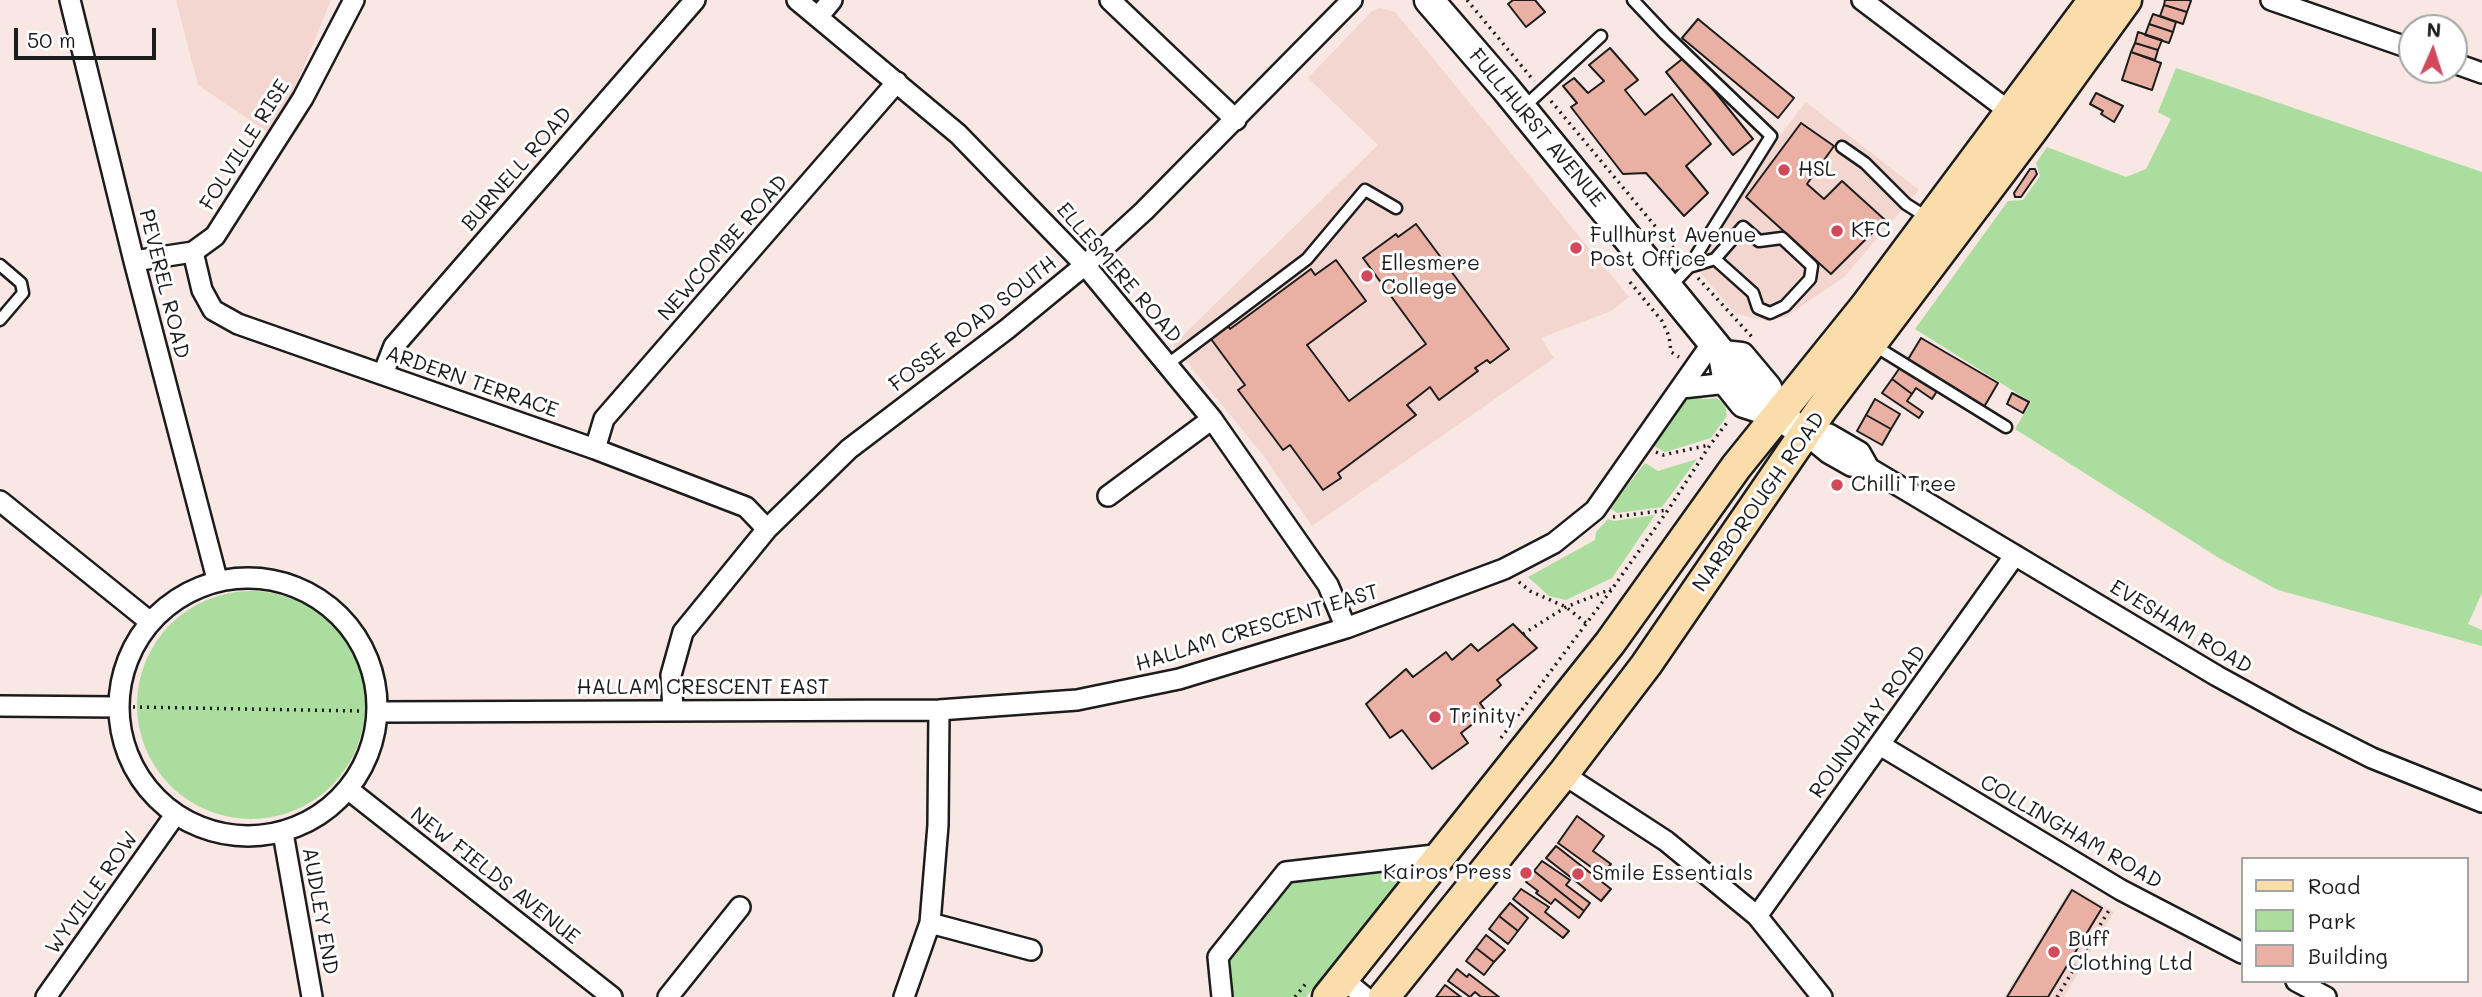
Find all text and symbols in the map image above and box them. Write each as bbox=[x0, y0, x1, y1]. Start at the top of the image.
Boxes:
scale bar bbox=[18, 14, 159, 58]
north arrow bbox=[2398, 14, 2468, 84]
text: N bbox=[2426, 17, 2442, 42]
text: 50 m bbox=[27, 26, 76, 53]
street label: FULLHURST AVENUE bbox=[1463, 44, 1611, 212]
street label: FOLVILLE RISE bbox=[195, 75, 295, 215]
street label: BURNELL ROAD bbox=[456, 102, 578, 236]
place label: HSL bbox=[1798, 157, 1836, 183]
marker: HSL bbox=[1776, 162, 1792, 178]
street label: NEWCOMBE ROAD bbox=[653, 170, 793, 326]
street label: ELLESMERE ROAD bbox=[1051, 198, 1187, 348]
street label: PEVEREL ROAD bbox=[133, 207, 195, 361]
place label: KFC bbox=[1851, 218, 1890, 244]
place label: Fullhurst Avenue Post Office bbox=[1590, 223, 1756, 273]
marker: KFC bbox=[1829, 223, 1845, 239]
marker: Fullhurst Avenue Post Office bbox=[1568, 240, 1584, 256]
street label: FOSSE ROAD SOUTH bbox=[884, 251, 1062, 397]
place label: Ellesmere College bbox=[1381, 251, 1480, 301]
marker: Ellesmere College bbox=[1359, 268, 1375, 284]
street label: ARDERN TERRACE bbox=[382, 341, 562, 423]
street label: NARBOROUGH ROAD bbox=[1687, 407, 1831, 597]
place label: Chilli Tree bbox=[1851, 472, 1956, 498]
marker: Chilli Tree bbox=[1829, 477, 1845, 493]
street label: EVESHAM ROAD bbox=[2105, 575, 2257, 679]
street label: HALLAM CRESCENT EAST bbox=[1132, 579, 1382, 677]
street label: ROUNDHAY ROAD bbox=[1804, 641, 1932, 803]
street label: HALLAM CRESCENT EAST bbox=[577, 675, 829, 701]
place label: Trinity bbox=[1449, 704, 1516, 730]
marker: Trinity bbox=[1427, 709, 1443, 725]
street label: COLLINGHAM ROAD bbox=[1976, 770, 2166, 894]
street label: NEW FIELDS AVENUE bbox=[405, 802, 585, 950]
street label: WYVILLE ROW bbox=[40, 827, 144, 959]
street label: AUDLEY END bbox=[296, 846, 344, 976]
legend bbox=[2240, 857, 2468, 983]
place label: Kairos Press bbox=[1383, 860, 1512, 886]
place label: Smile Essentials bbox=[1592, 861, 1753, 887]
marker: Kairos Press bbox=[1518, 865, 1534, 881]
marker: Smile Essentials bbox=[1570, 866, 1586, 882]
text: Road bbox=[2308, 872, 2360, 899]
text: Park bbox=[2308, 907, 2356, 934]
place label: Buff Clothing Ltd bbox=[2068, 927, 2192, 977]
text: Building bbox=[2308, 942, 2388, 969]
marker: Buff Clothing Ltd bbox=[2046, 944, 2062, 960]

